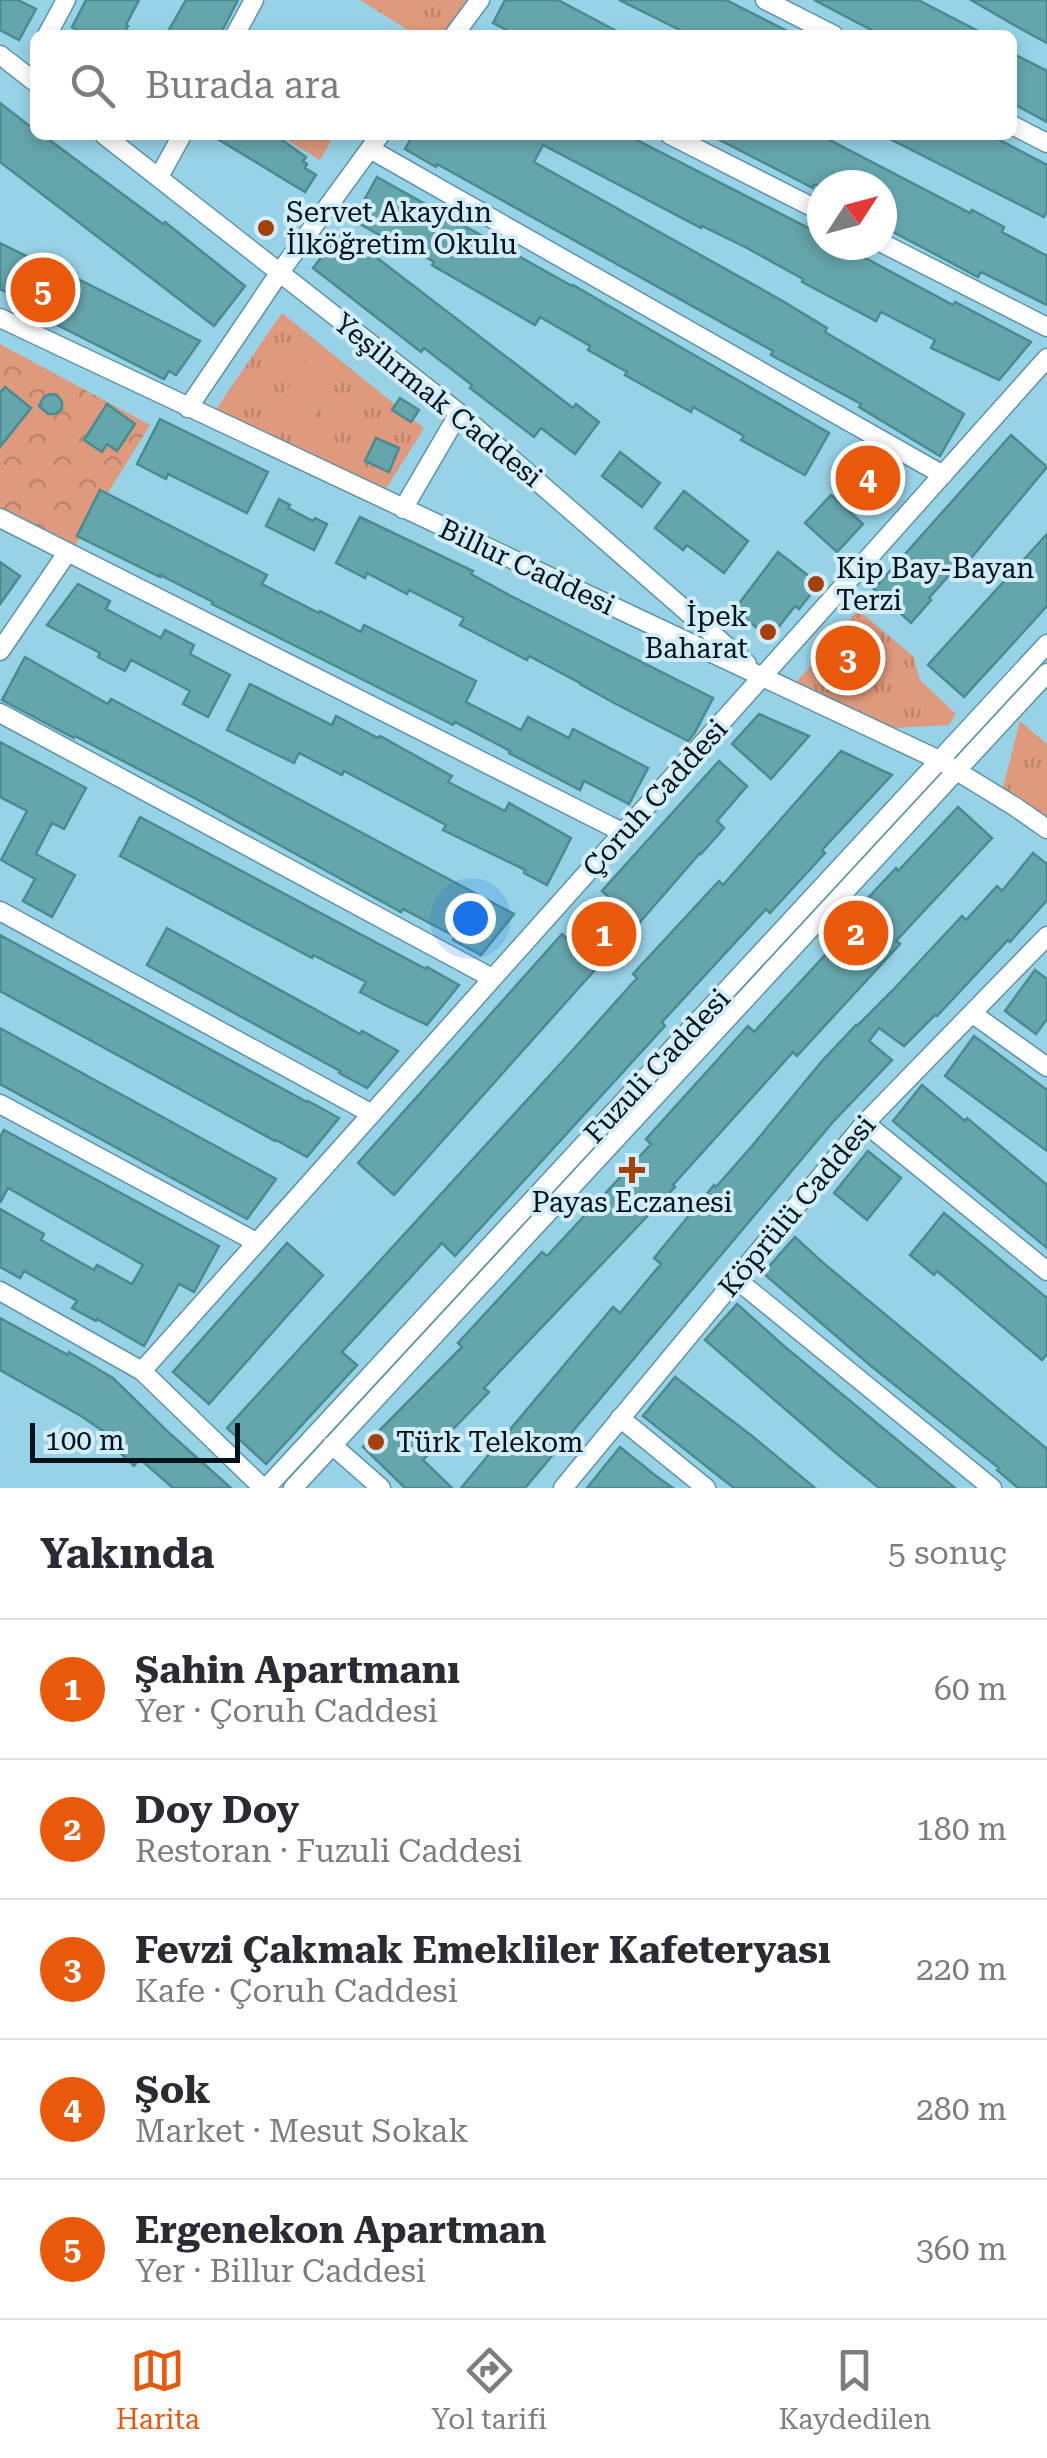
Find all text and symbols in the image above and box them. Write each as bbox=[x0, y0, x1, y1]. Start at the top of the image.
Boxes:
search box bbox=[30, 30, 1017, 140]
icon: search bbox=[65, 58, 120, 113]
text: Burada ara bbox=[145, 63, 340, 107]
north arrow bbox=[807, 170, 897, 260]
place label: Servet Akaydın İlköğretim Okulu bbox=[286, 196, 517, 261]
marker: Servet Akaydın İlköğretim Okulu bbox=[255, 217, 277, 239]
pin: 5 bbox=[10, 252, 76, 328]
street label: Yeşilırmak Caddesi bbox=[327, 306, 549, 494]
pin: 4 bbox=[836, 440, 900, 516]
street label: Billur Caddesi bbox=[434, 512, 620, 622]
place label: Kip Bay-Bayan Terzi bbox=[836, 552, 1034, 617]
marker: Kip Bay-Bayan Terzi bbox=[805, 573, 827, 595]
place label: İpek Baharat bbox=[644, 600, 748, 665]
pin: 3 bbox=[816, 620, 880, 696]
marker: İpek Baharat bbox=[757, 621, 779, 643]
street label: Çoruh Caddesi bbox=[576, 713, 734, 883]
your location bbox=[445, 893, 496, 944]
pin: 1 bbox=[572, 896, 636, 972]
pin: 2 bbox=[824, 896, 888, 970]
street label: Fuzuli Caddesi bbox=[577, 982, 737, 1150]
street label: Köprülü Caddesi bbox=[712, 1109, 882, 1303]
marker: Payas Eczanesi bbox=[621, 1159, 643, 1181]
place label: Payas Eczanesi bbox=[531, 1186, 733, 1219]
scale bar bbox=[30, 1418, 240, 1462]
text: 100 m bbox=[45, 1424, 125, 1457]
place label: Türk Telekom bbox=[396, 1426, 584, 1459]
marker: Türk Telekom bbox=[365, 1431, 387, 1453]
text: Yakında bbox=[40, 1529, 214, 1578]
text: 5 sonuç bbox=[888, 1534, 1007, 1572]
text: Şahin Apartmanı bbox=[135, 1648, 460, 1692]
text: 1 bbox=[64, 1670, 81, 1708]
text: 60 m bbox=[934, 1670, 1007, 1708]
text: Yer · Çoruh Caddesi bbox=[135, 1692, 438, 1730]
text: Doy Doy bbox=[135, 1788, 299, 1832]
text: 2 bbox=[64, 1810, 81, 1848]
text: 180 m bbox=[916, 1810, 1007, 1848]
text: Restoran · Fuzuli Caddesi bbox=[135, 1832, 522, 1870]
text: Fevzi Çakmak Emekliler Kafeteryası bbox=[135, 1928, 831, 1972]
text: 3 bbox=[64, 1950, 81, 1988]
text: 220 m bbox=[916, 1950, 1007, 1988]
text: Kafe · Çoruh Caddesi bbox=[135, 1972, 458, 2010]
text: Şok bbox=[135, 2068, 210, 2112]
text: 4 bbox=[64, 2090, 81, 2128]
text: 280 m bbox=[916, 2090, 1007, 2128]
text: Market · Mesut Sokak bbox=[135, 2112, 468, 2150]
text: Ergenekon Apartman bbox=[135, 2208, 546, 2252]
text: 5 bbox=[64, 2230, 81, 2268]
text: 360 m bbox=[916, 2230, 1007, 2268]
text: Yer · Billur Caddesi bbox=[135, 2252, 426, 2290]
tab: Harita bbox=[116, 2343, 200, 2436]
tab: Yol tarifi bbox=[431, 2343, 547, 2436]
tab: Kaydedilen bbox=[778, 2343, 931, 2436]

